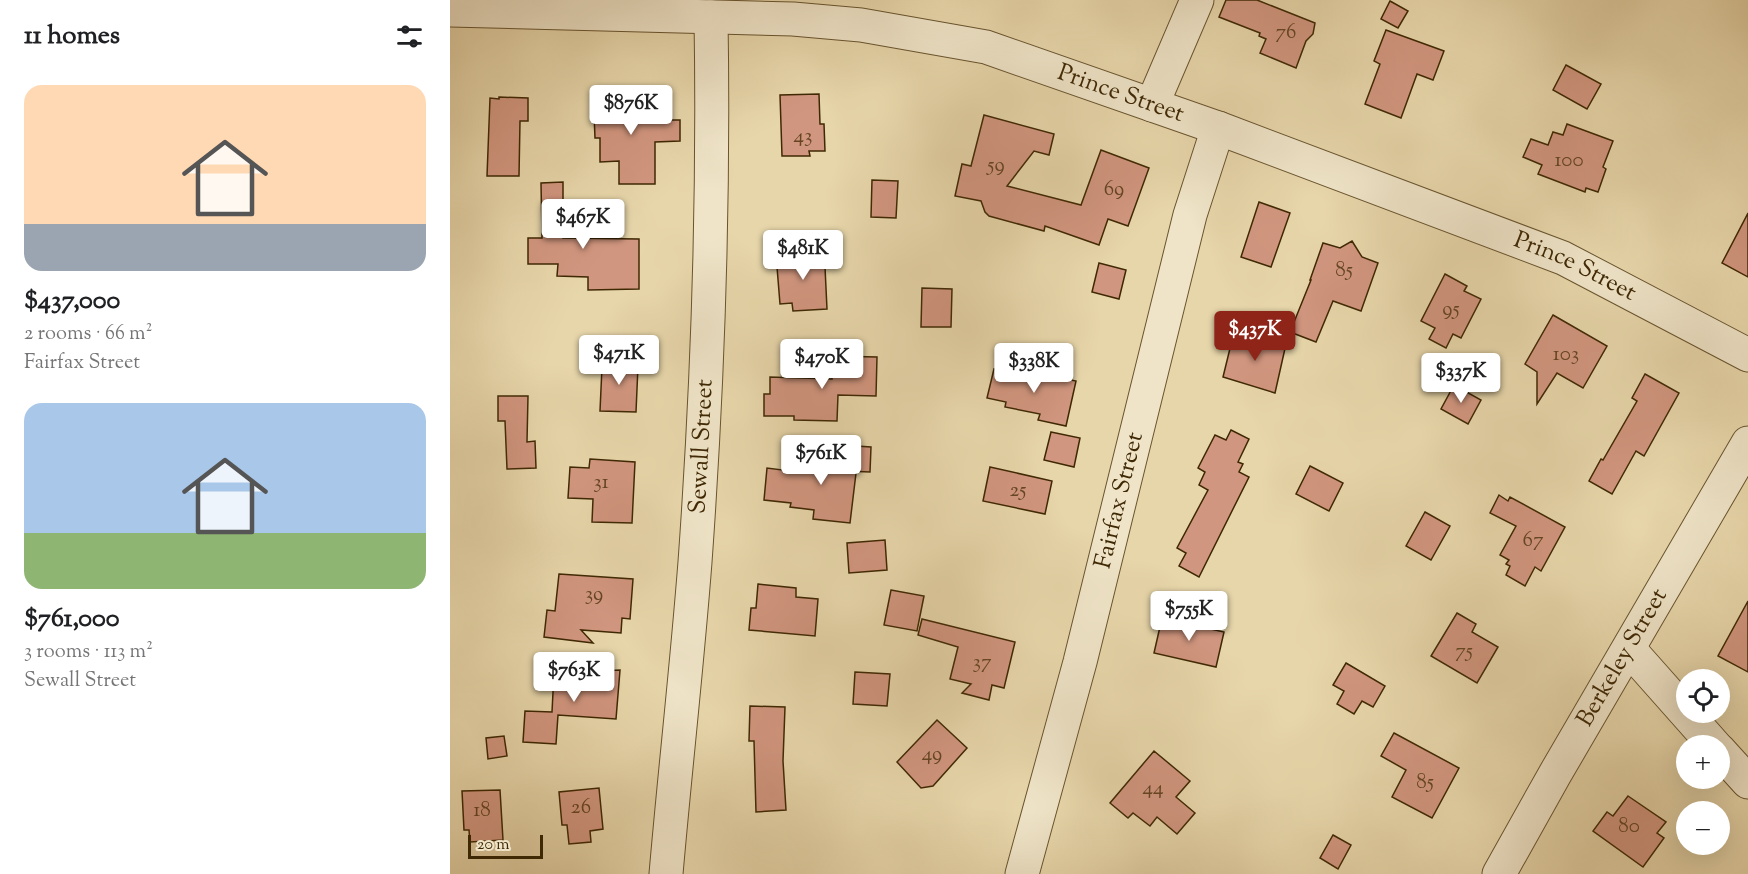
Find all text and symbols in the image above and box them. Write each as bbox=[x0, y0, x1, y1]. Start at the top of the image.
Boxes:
text: 11 homes bbox=[24, 18, 120, 55]
house number: 76 bbox=[1276, 18, 1296, 48]
icon: filters bbox=[393, 20, 426, 53]
street label: Prince Street bbox=[1053, 56, 1189, 132]
pin: $876K bbox=[589, 85, 673, 136]
text: $876K bbox=[603, 90, 659, 119]
house number: 43 bbox=[793, 122, 813, 152]
icon: home bbox=[171, 124, 279, 232]
house number: 100 bbox=[1554, 146, 1584, 176]
house number: 59 bbox=[986, 151, 1005, 181]
house number: 69 bbox=[1104, 175, 1124, 205]
pin: $467K bbox=[541, 199, 625, 250]
text: $467K bbox=[556, 204, 611, 233]
street label: Prince Street bbox=[1509, 224, 1642, 310]
pin: $481K bbox=[761, 230, 845, 281]
text: $481K bbox=[777, 235, 829, 264]
house number: 85 bbox=[1335, 256, 1353, 286]
text: $437,000 bbox=[24, 283, 120, 320]
house number: 95 bbox=[1442, 295, 1460, 325]
pin: $437K bbox=[1213, 311, 1297, 362]
text: $437K bbox=[1228, 316, 1282, 345]
text: 2 rooms · 66 m² bbox=[24, 320, 152, 349]
pin: $471K bbox=[577, 335, 661, 386]
pin: $470K bbox=[780, 339, 864, 390]
text: $471K bbox=[593, 340, 645, 369]
house number: 103 bbox=[1553, 340, 1579, 370]
pin: $338K bbox=[992, 343, 1076, 394]
text: $470K bbox=[794, 344, 850, 373]
text: $338K bbox=[1008, 348, 1060, 377]
text: Fairfax Street bbox=[24, 349, 140, 378]
pin: $337K bbox=[1419, 353, 1503, 404]
text: $337K bbox=[1435, 358, 1487, 387]
street label: Sewall Street bbox=[681, 379, 723, 515]
street label: Fairfax Street bbox=[1087, 429, 1153, 572]
pin: $761K bbox=[779, 435, 863, 486]
text: $761K bbox=[795, 440, 847, 469]
icon: home bbox=[171, 442, 279, 550]
house number: 31 bbox=[593, 468, 609, 498]
house number: 25 bbox=[1009, 476, 1027, 506]
house number: 67 bbox=[1523, 526, 1544, 556]
house number: 39 bbox=[585, 580, 603, 610]
street label: Berkeley Street bbox=[1569, 582, 1676, 734]
pin: $755K bbox=[1147, 591, 1231, 642]
text: $755K bbox=[1164, 596, 1214, 625]
text: $761,000 bbox=[24, 601, 119, 638]
house number: 75 bbox=[1455, 637, 1473, 667]
text: 3 rooms · 113 m² bbox=[24, 638, 153, 667]
house number: 37 bbox=[972, 648, 992, 678]
pin: $763K bbox=[532, 652, 616, 703]
text: $763K bbox=[547, 657, 601, 686]
text: Sewall Street bbox=[24, 667, 136, 696]
map controls bbox=[1676, 669, 1730, 855]
button: locate bbox=[1676, 669, 1730, 723]
button: + bbox=[1676, 735, 1730, 789]
house number: 49 bbox=[922, 740, 942, 770]
house number: 85 bbox=[1416, 768, 1434, 798]
house number: 44 bbox=[1142, 774, 1164, 804]
house number: 26 bbox=[571, 793, 591, 823]
house number: 18 bbox=[473, 796, 491, 826]
button: − bbox=[1676, 801, 1730, 855]
house number: 80 bbox=[1618, 812, 1640, 842]
scale bar bbox=[468, 832, 543, 860]
text: 20 m bbox=[477, 834, 510, 857]

